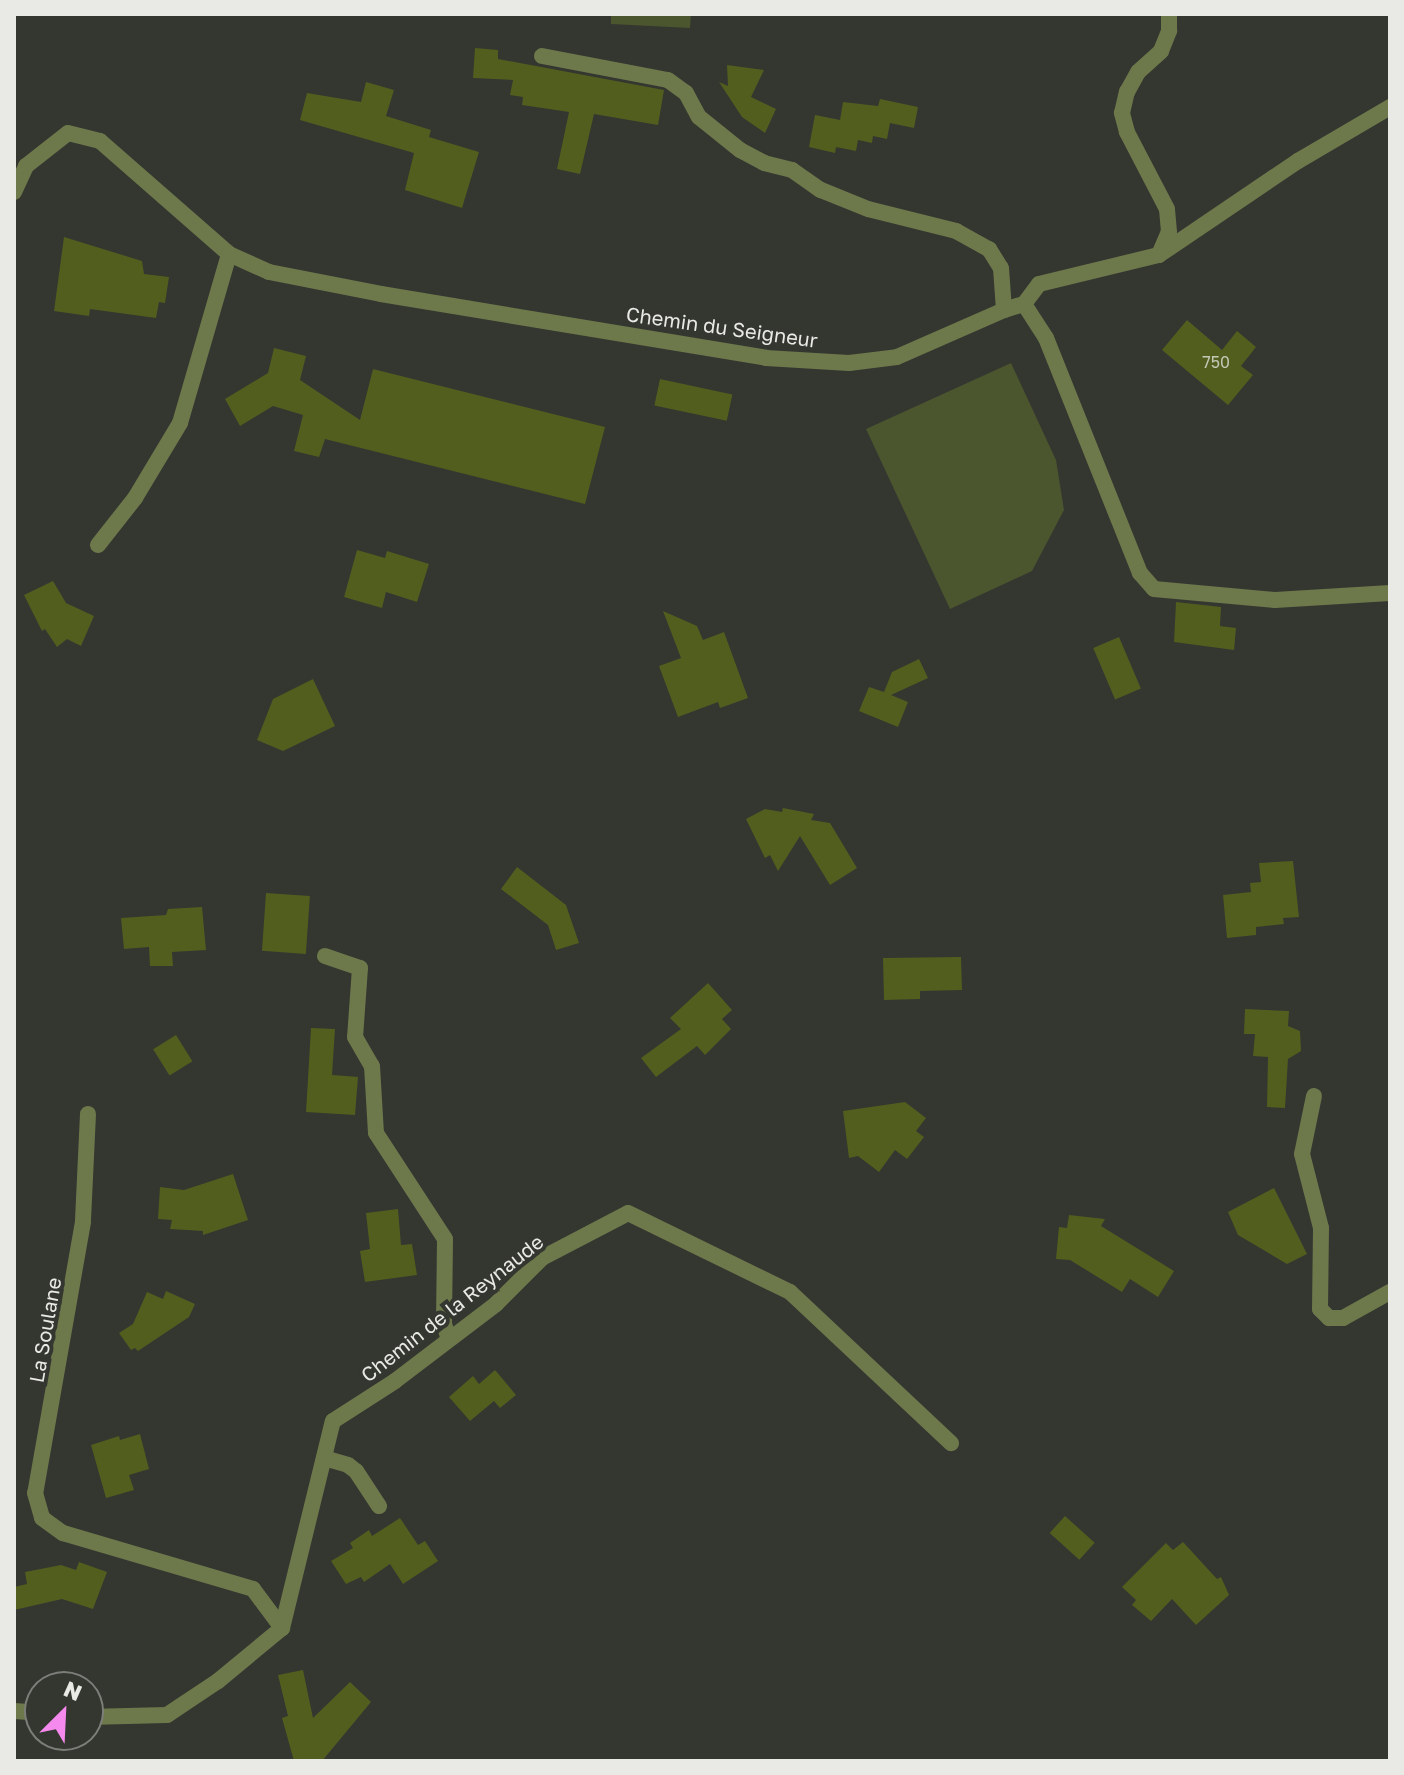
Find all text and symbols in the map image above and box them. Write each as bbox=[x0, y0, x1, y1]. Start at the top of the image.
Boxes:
street label: Chemin du Seigneur bbox=[625, 302, 819, 352]
house number: 750 bbox=[1202, 352, 1230, 372]
street label: Chemin de la Reynaude bbox=[356, 1229, 548, 1387]
street label: La Soulane bbox=[24, 1276, 66, 1384]
north arrow bbox=[24, 1671, 104, 1751]
text: N bbox=[60, 1675, 86, 1706]

